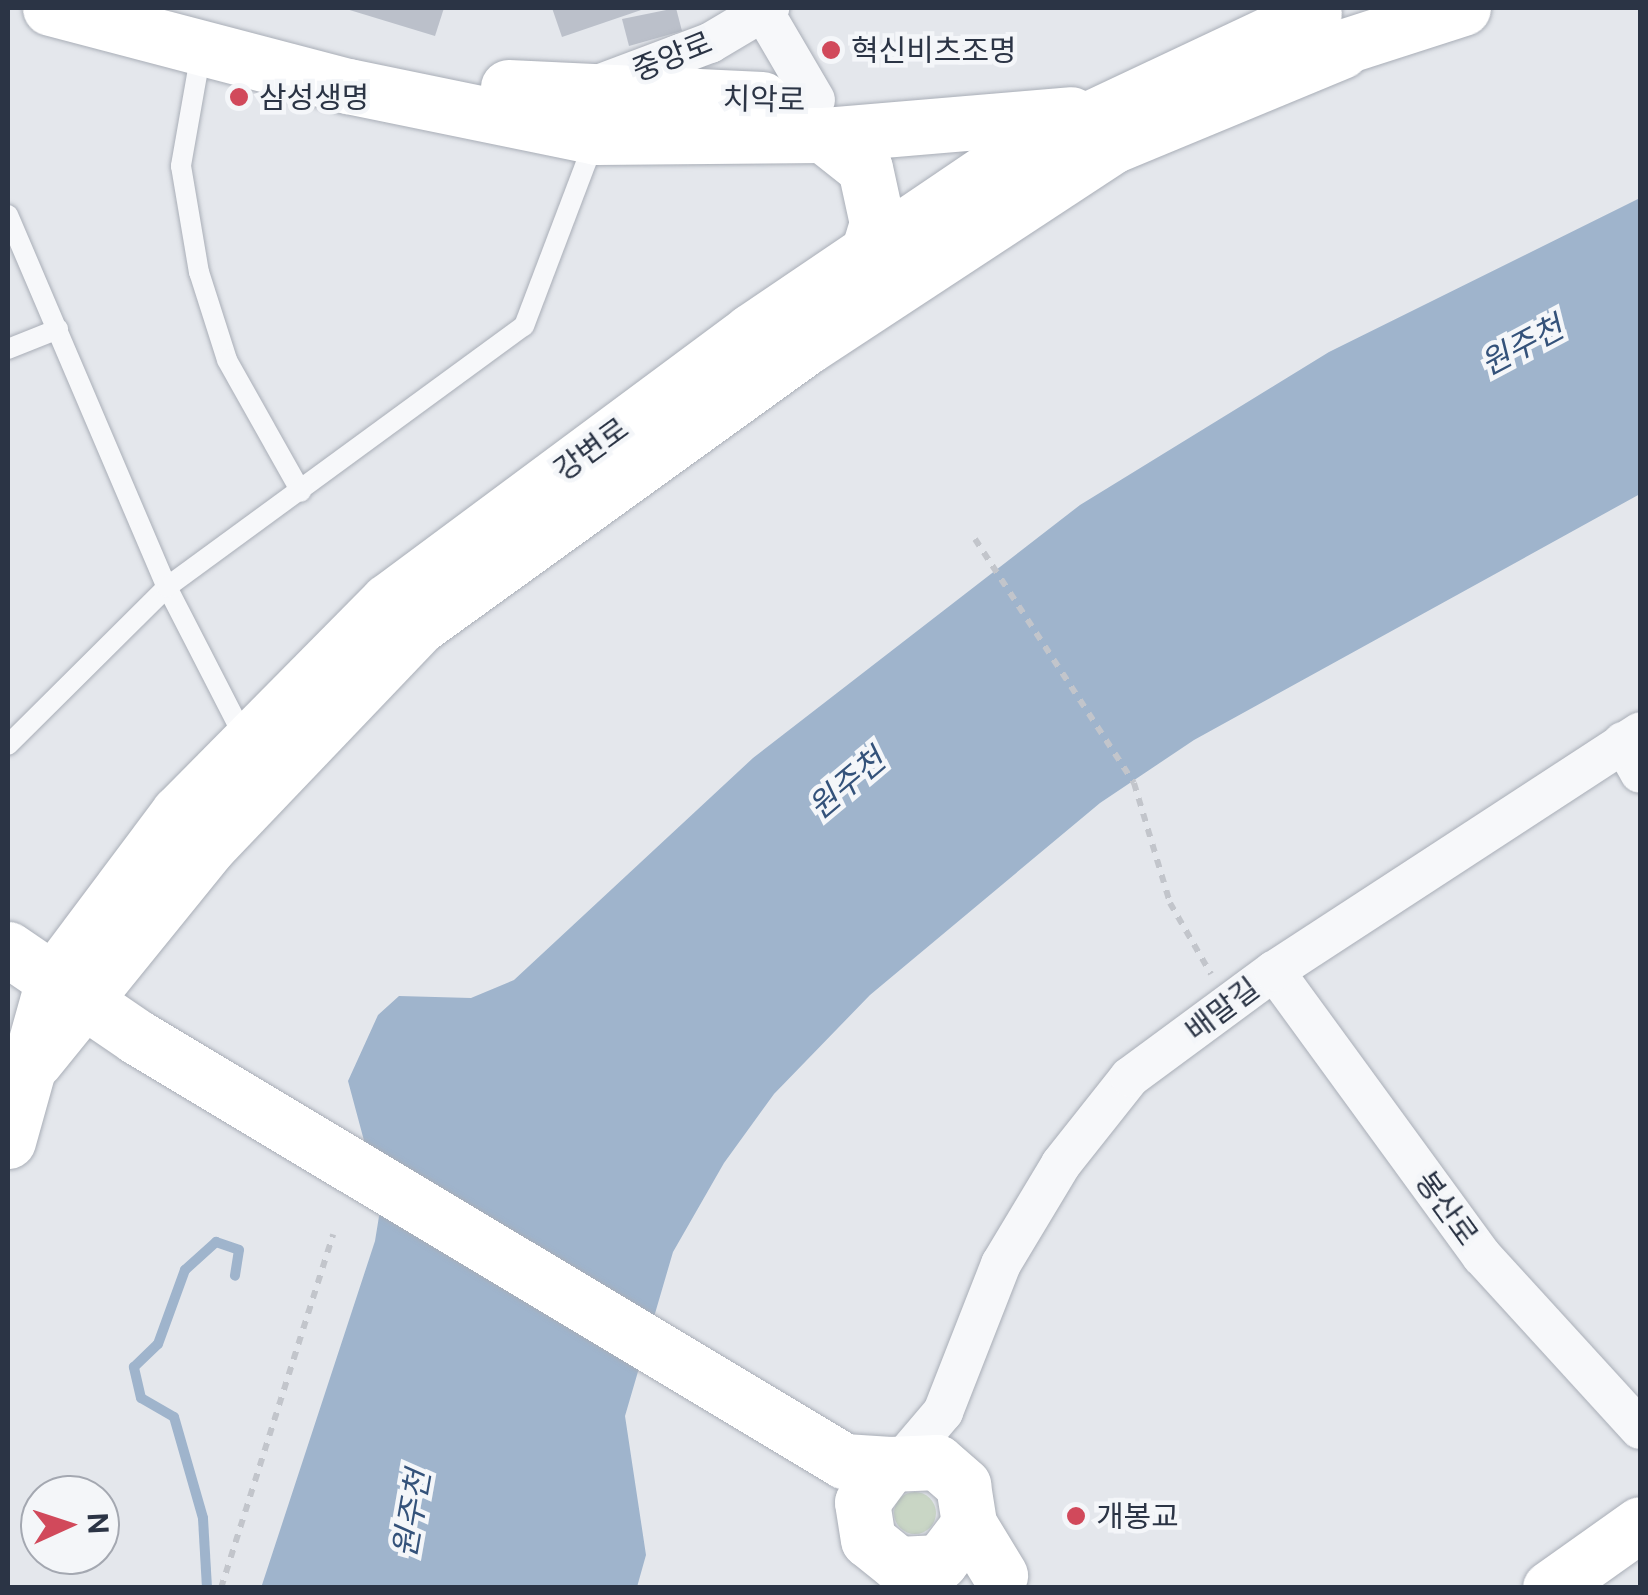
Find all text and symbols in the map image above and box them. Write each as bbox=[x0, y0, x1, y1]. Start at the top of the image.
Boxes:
street label: 중앙로 bbox=[627, 24, 717, 88]
place label: 혁신비츠조명 bbox=[851, 32, 1017, 68]
marker: 혁신비츠조명 bbox=[820, 39, 842, 61]
place label: 삼성생명 bbox=[259, 79, 369, 115]
street label: 치악로 bbox=[722, 80, 806, 118]
marker: 삼성생명 bbox=[228, 86, 250, 108]
water label: 원주천 bbox=[1474, 308, 1570, 384]
street label: 강변로 bbox=[547, 410, 635, 488]
water label: 원주천 bbox=[801, 741, 893, 827]
street label: 배말길 bbox=[1178, 970, 1266, 1048]
street label: 봉산로 bbox=[1408, 1164, 1486, 1252]
water label: 원주천 bbox=[385, 1467, 439, 1561]
north arrow bbox=[20, 1475, 120, 1575]
place label: 개봉교 bbox=[1096, 1498, 1179, 1534]
marker: 개봉교 bbox=[1065, 1505, 1087, 1527]
text: N bbox=[81, 1512, 116, 1535]

